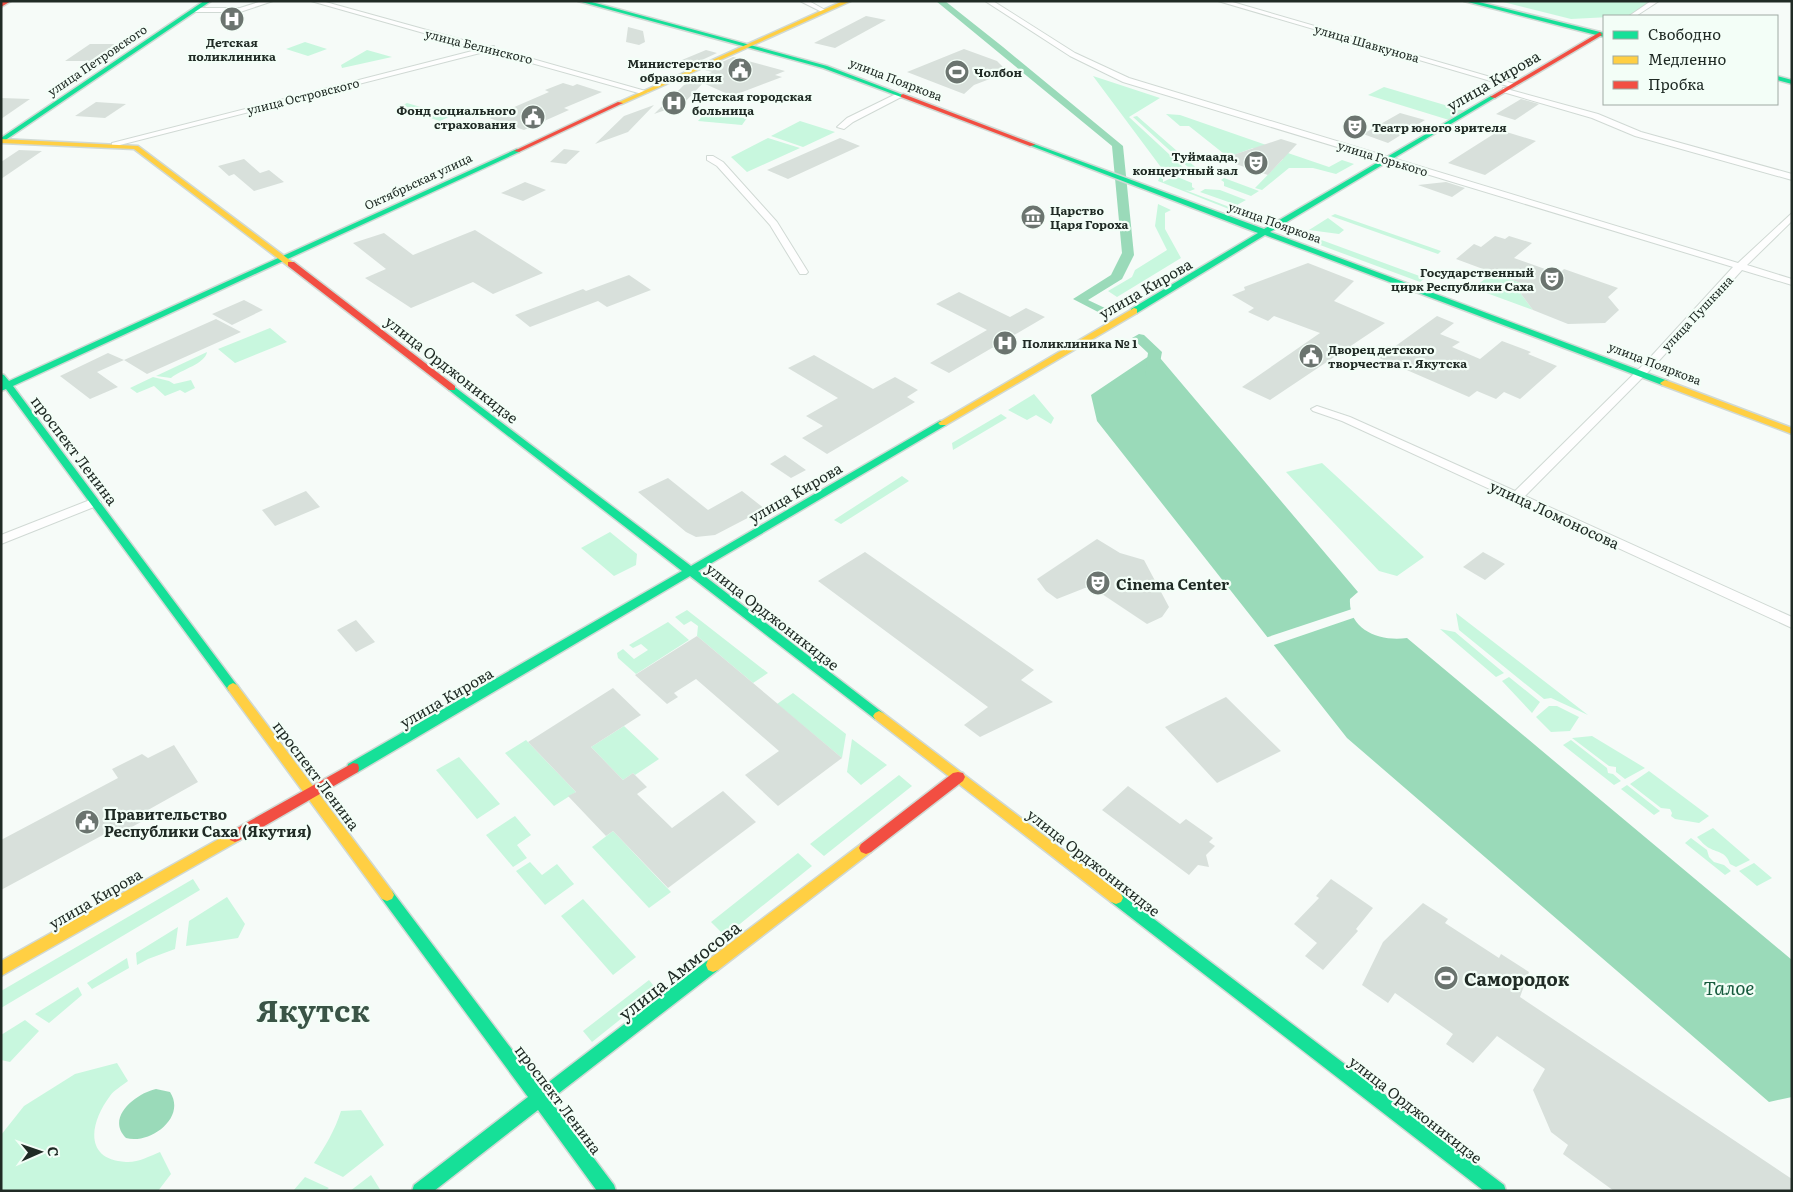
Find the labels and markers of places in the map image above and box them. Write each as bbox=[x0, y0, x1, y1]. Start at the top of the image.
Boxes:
hospital icon: Детская поликлиника bbox=[219, 6, 245, 32]
place label: Детская поликлиника bbox=[188, 33, 276, 65]
place label: Министерство образования bbox=[627, 54, 723, 86]
public building icon: Министерство образования bbox=[727, 57, 753, 83]
sports icon: Чолбон bbox=[944, 59, 970, 85]
place label: Чолбон bbox=[974, 63, 1022, 81]
place label: Детская городская больница bbox=[692, 87, 812, 119]
hospital icon: Детская городская больница bbox=[661, 90, 687, 116]
place label: Фонд социального страхования bbox=[397, 101, 517, 133]
public building icon: Фонд социального страхования bbox=[520, 104, 546, 130]
theatre icon: Театр юного зрителя bbox=[1342, 114, 1368, 140]
place label: Театр юного зрителя bbox=[1372, 118, 1507, 136]
place label: Туймаада, концертный зал bbox=[1132, 147, 1238, 179]
theatre icon: Туймаада, концертный зал bbox=[1243, 150, 1269, 176]
place label: Царство Царя Гороха bbox=[1050, 201, 1129, 233]
museum icon: Царство Царя Гороха bbox=[1020, 204, 1046, 230]
place label: Государственный цирк Республики Саха bbox=[1391, 263, 1534, 295]
theatre icon: Государственный цирк Республики Саха bbox=[1539, 266, 1565, 292]
hospital icon: Поликлиника № 1 bbox=[992, 330, 1018, 356]
place label: Поликлиника № 1 bbox=[1022, 334, 1137, 352]
place label: Дворец детского творчества г. Якутска bbox=[1328, 340, 1467, 372]
public building icon: Дворец детского творчества г. Якутска bbox=[1298, 343, 1324, 369]
theatre icon: Cinema Center bbox=[1085, 570, 1111, 596]
place label: Cinema Center bbox=[1116, 572, 1229, 595]
place label: Правительство Республики Саха (Якутия) bbox=[104, 802, 312, 842]
public building icon: Правительство Республики Саха (Якутия) bbox=[74, 809, 100, 835]
sports icon: Самородок bbox=[1433, 965, 1459, 991]
place label: Самородок bbox=[1464, 965, 1570, 992]

